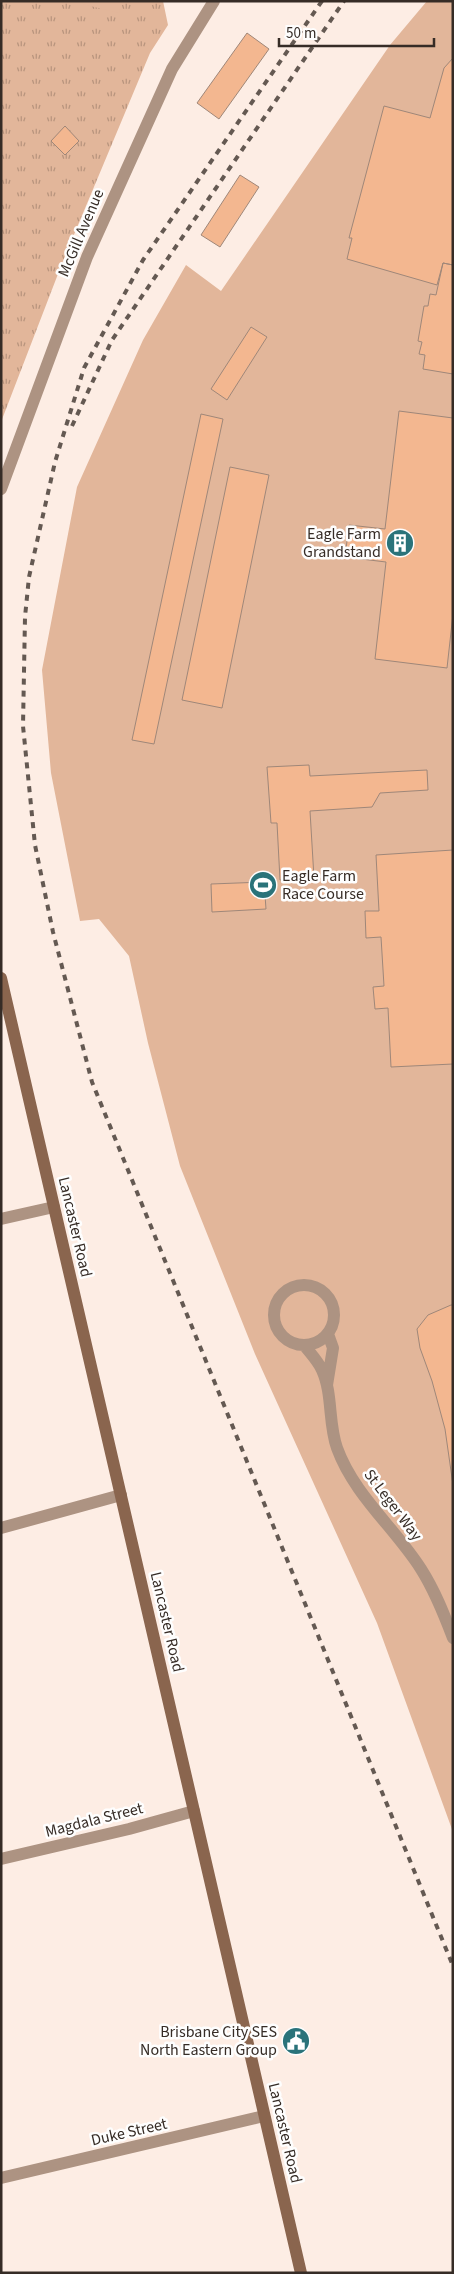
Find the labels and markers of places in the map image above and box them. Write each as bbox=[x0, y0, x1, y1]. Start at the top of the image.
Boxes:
place label: Eagle Farm Grandstand bbox=[303, 523, 381, 563]
building icon: Eagle Farm Grandstand bbox=[385, 528, 415, 558]
place label: Eagle Farm Race Course bbox=[282, 865, 364, 905]
sports icon: Eagle Farm Race Course bbox=[248, 870, 278, 900]
place label: Brisbane City SES North Eastern Group bbox=[140, 2021, 277, 2061]
public building icon: Brisbane City SES North Eastern Group bbox=[281, 2026, 311, 2056]

